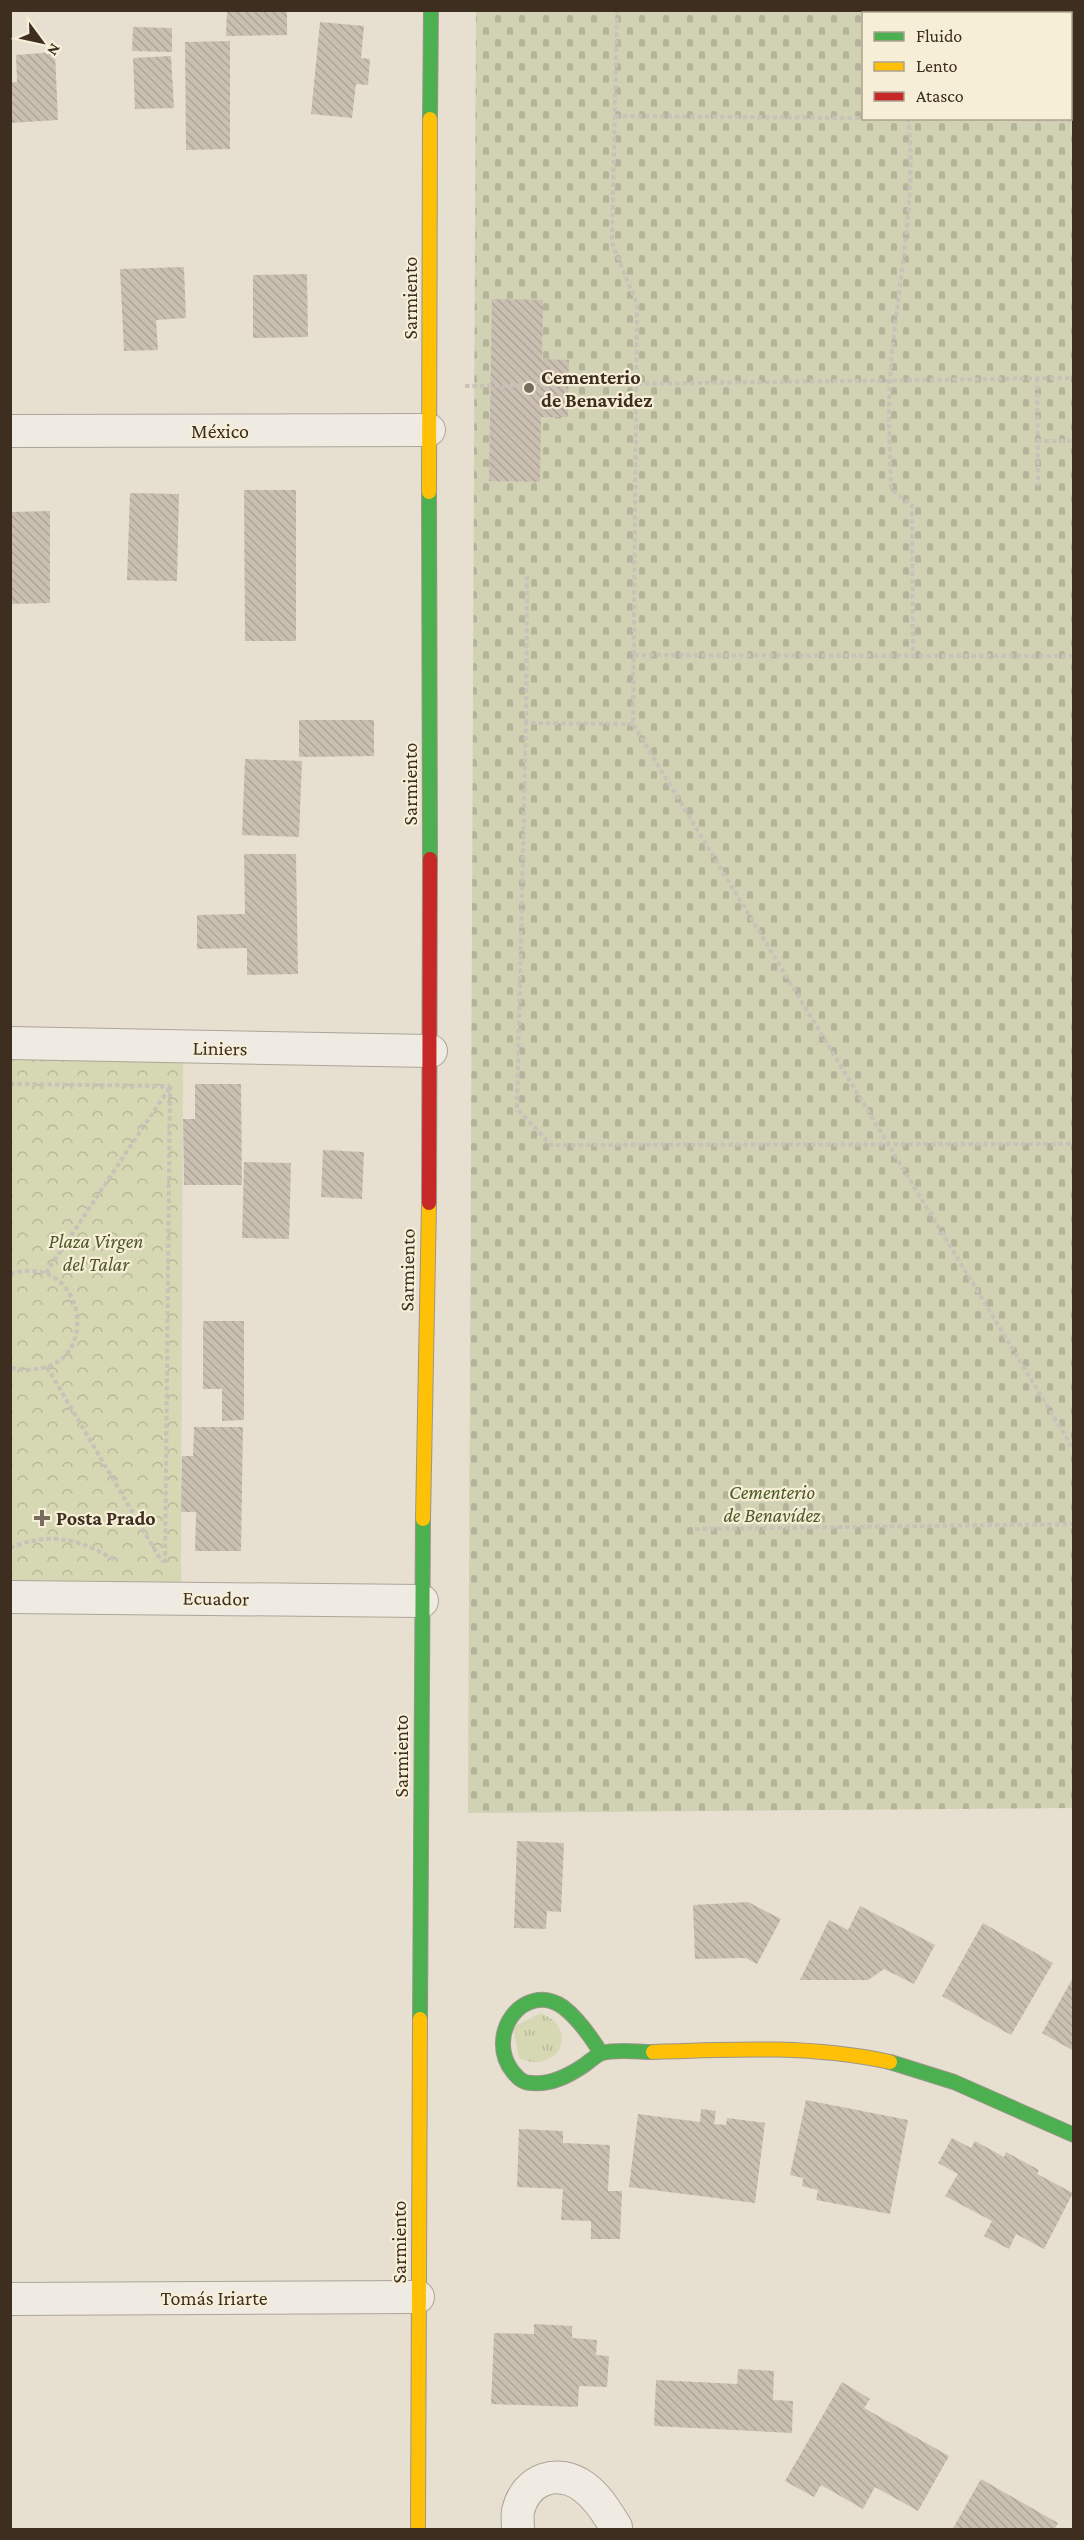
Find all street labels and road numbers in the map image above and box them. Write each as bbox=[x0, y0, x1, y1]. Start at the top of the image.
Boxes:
street label: Sarmiento bbox=[399, 256, 421, 339]
street label: México bbox=[191, 420, 249, 442]
street label: Sarmiento bbox=[399, 742, 421, 825]
street label: Liniers bbox=[192, 1037, 248, 1059]
street label: Sarmiento bbox=[395, 1228, 419, 1312]
street label: Ecuador bbox=[183, 1586, 249, 1610]
street label: Sarmiento bbox=[390, 1714, 412, 1797]
street label: Sarmiento bbox=[388, 2200, 410, 2283]
street label: Tomás Iriarte bbox=[161, 2287, 268, 2309]

